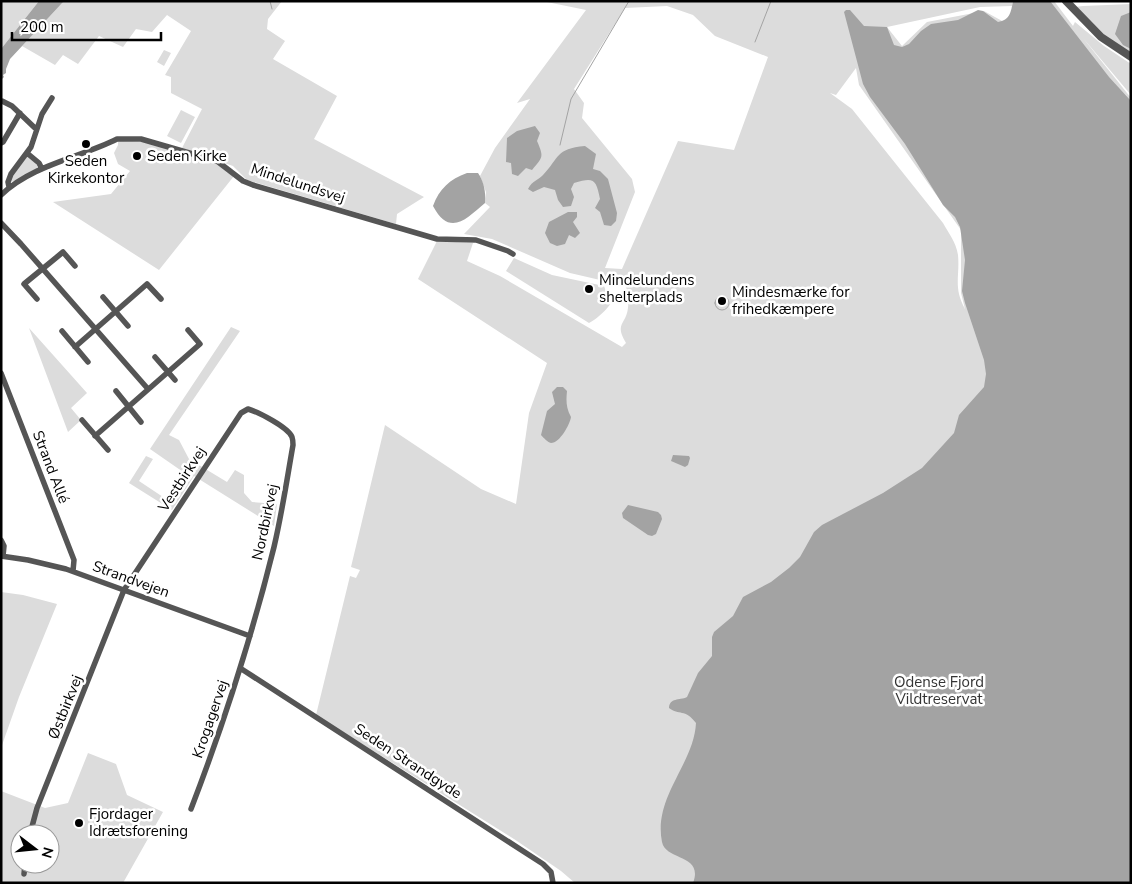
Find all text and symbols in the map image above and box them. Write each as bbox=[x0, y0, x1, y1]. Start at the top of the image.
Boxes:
scale bar bbox=[12, 10, 161, 42]
text: 200 m bbox=[20, 17, 64, 37]
marker: Seden Kirkekontor bbox=[80, 138, 92, 150]
place label: Seden Kirke bbox=[147, 146, 227, 166]
marker: Seden Kirke bbox=[131, 150, 143, 162]
place label: Seden Kirkekontor bbox=[48, 151, 125, 188]
street label: Mindelundsvej bbox=[248, 158, 348, 208]
place label: Mindelundens shelterplads bbox=[599, 270, 694, 307]
place label: Mindesmærke for frihedkæmpere bbox=[732, 282, 850, 319]
marker: Mindelundens shelterplads bbox=[583, 283, 595, 295]
marker: Mindesmærke for frihedkæmpere bbox=[716, 295, 728, 307]
street label: Strand Allé bbox=[28, 428, 74, 506]
street label: Vestbirkvej bbox=[153, 443, 210, 516]
street label: Nordbirkvej bbox=[247, 482, 283, 562]
street label: Strandvejen bbox=[90, 556, 172, 602]
street label: Østbirkvej bbox=[43, 672, 87, 742]
park label: Odense Fjord Vildtreservat bbox=[894, 672, 984, 709]
street label: Krogagervej bbox=[187, 677, 233, 761]
street label: Seden Strandgyde bbox=[350, 719, 466, 803]
place label: Fjordager Idrætsforening bbox=[89, 804, 188, 841]
marker: Fjordager Idrætsforening bbox=[73, 817, 85, 829]
north arrow bbox=[10, 824, 60, 874]
text: N bbox=[36, 845, 58, 860]

